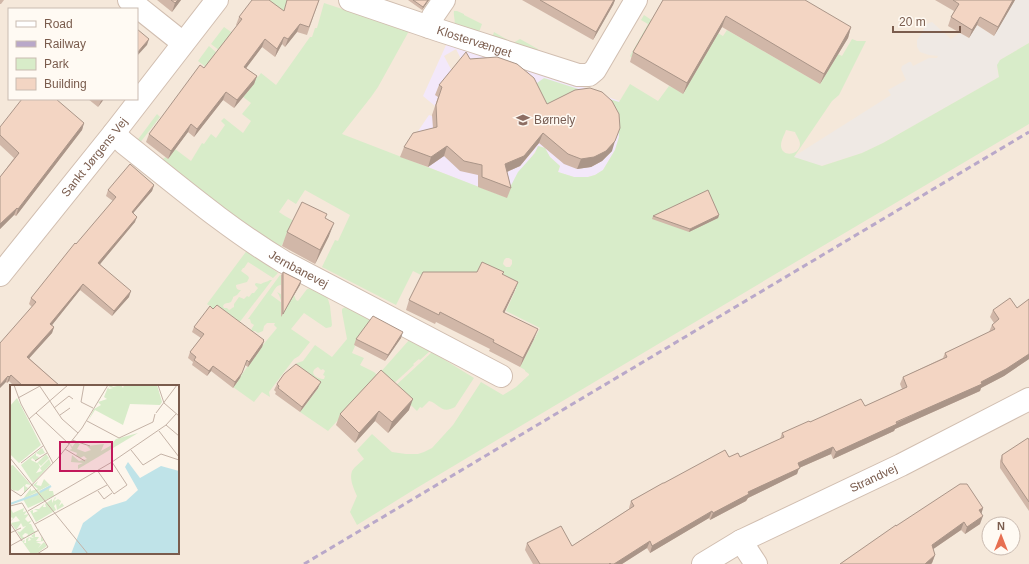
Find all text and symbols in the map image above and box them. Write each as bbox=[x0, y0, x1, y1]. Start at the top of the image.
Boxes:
legend bbox=[8, 8, 138, 100]
scale bar bbox=[893, 8, 960, 34]
text: 20 m bbox=[899, 15, 926, 29]
text: Road bbox=[44, 17, 73, 31]
street label: Klostervænget bbox=[435, 23, 514, 60]
text: Railway bbox=[44, 37, 86, 51]
text: Park bbox=[44, 57, 70, 71]
text: Building bbox=[44, 77, 87, 91]
school or university icon: Børnely bbox=[515, 112, 531, 128]
place label: Børnely bbox=[534, 113, 575, 127]
street label: Sankt Jørgens Vej bbox=[59, 115, 130, 200]
street label: Jernbanevej bbox=[266, 247, 331, 291]
inset map bbox=[10, 385, 179, 554]
street label: Strandvej bbox=[847, 461, 899, 495]
north arrow bbox=[981, 516, 1021, 556]
text: N bbox=[997, 520, 1005, 532]

